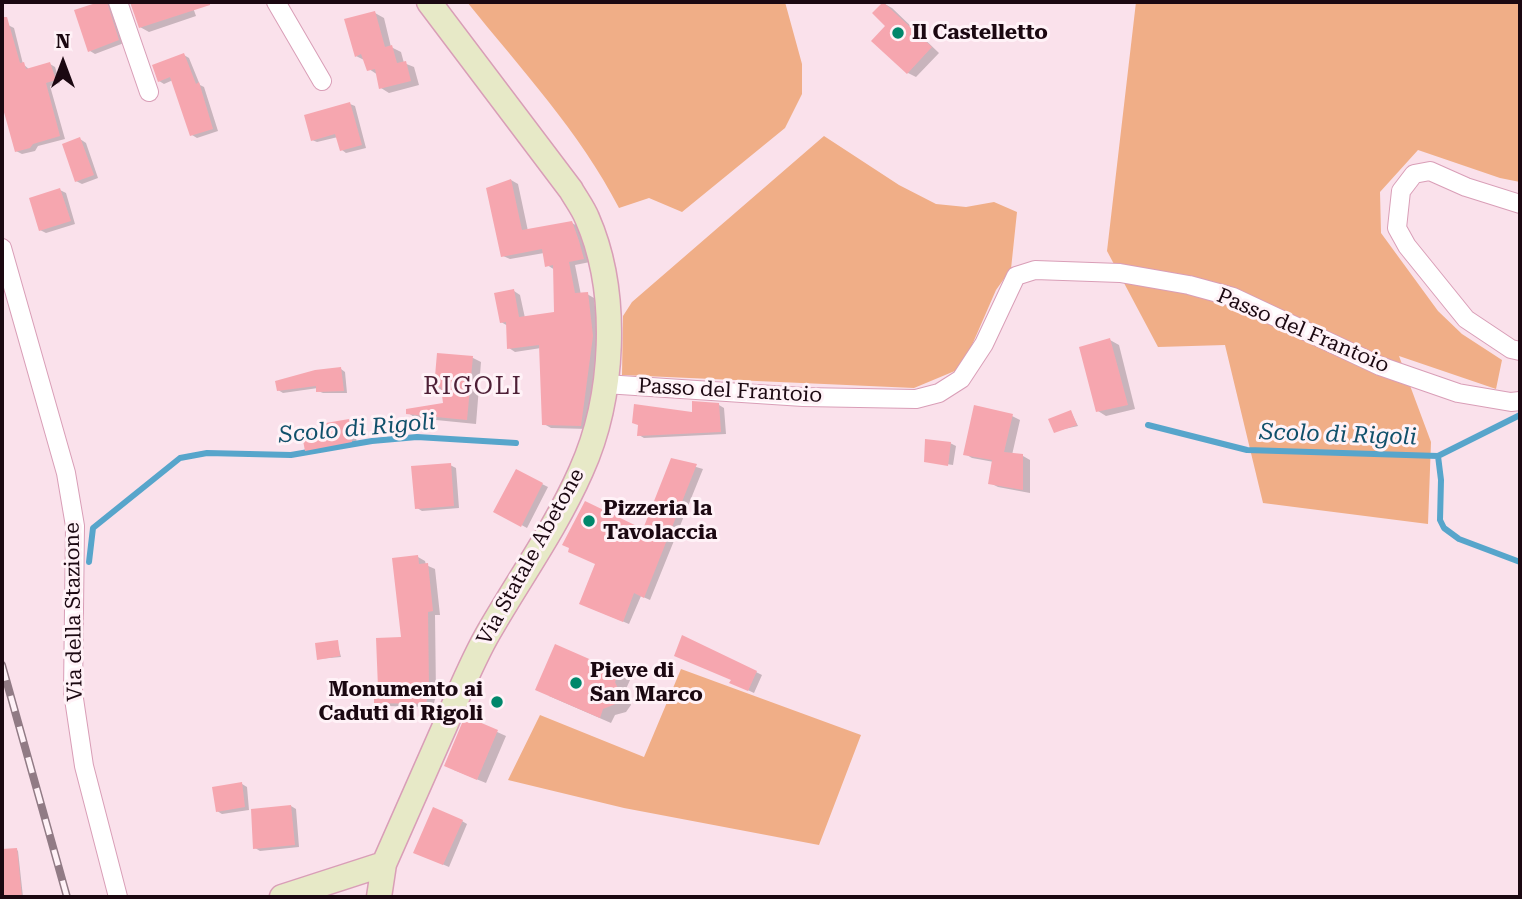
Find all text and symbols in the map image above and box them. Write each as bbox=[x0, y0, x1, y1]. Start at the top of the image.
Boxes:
place label: Il Castelletto bbox=[912, 20, 1048, 46]
marker: Il Castelletto bbox=[890, 25, 906, 41]
north arrow bbox=[28, 28, 98, 98]
text: N bbox=[56, 30, 70, 53]
street label: Passo del Frantoio bbox=[1213, 283, 1393, 379]
district label: RIGOLI bbox=[424, 373, 522, 401]
street label: Passo del Frantoio bbox=[637, 374, 823, 408]
water label: Scolo di Rigoli bbox=[277, 408, 437, 450]
water label: Scolo di Rigoli bbox=[1259, 418, 1417, 452]
street label: Via Statale Abetone bbox=[472, 464, 590, 650]
place label: Pizzeria la Tavolaccia bbox=[603, 496, 717, 546]
marker: Pizzeria la Tavolaccia bbox=[581, 513, 597, 529]
street label: Via della Stazione bbox=[60, 522, 88, 702]
place label: Pieve di San Marco bbox=[590, 658, 703, 708]
marker: Pieve di San Marco bbox=[568, 675, 584, 691]
place label: Monumento ai Caduti di Rigoli bbox=[318, 677, 483, 727]
marker: Monumento ai Caduti di Rigoli bbox=[489, 694, 505, 710]

